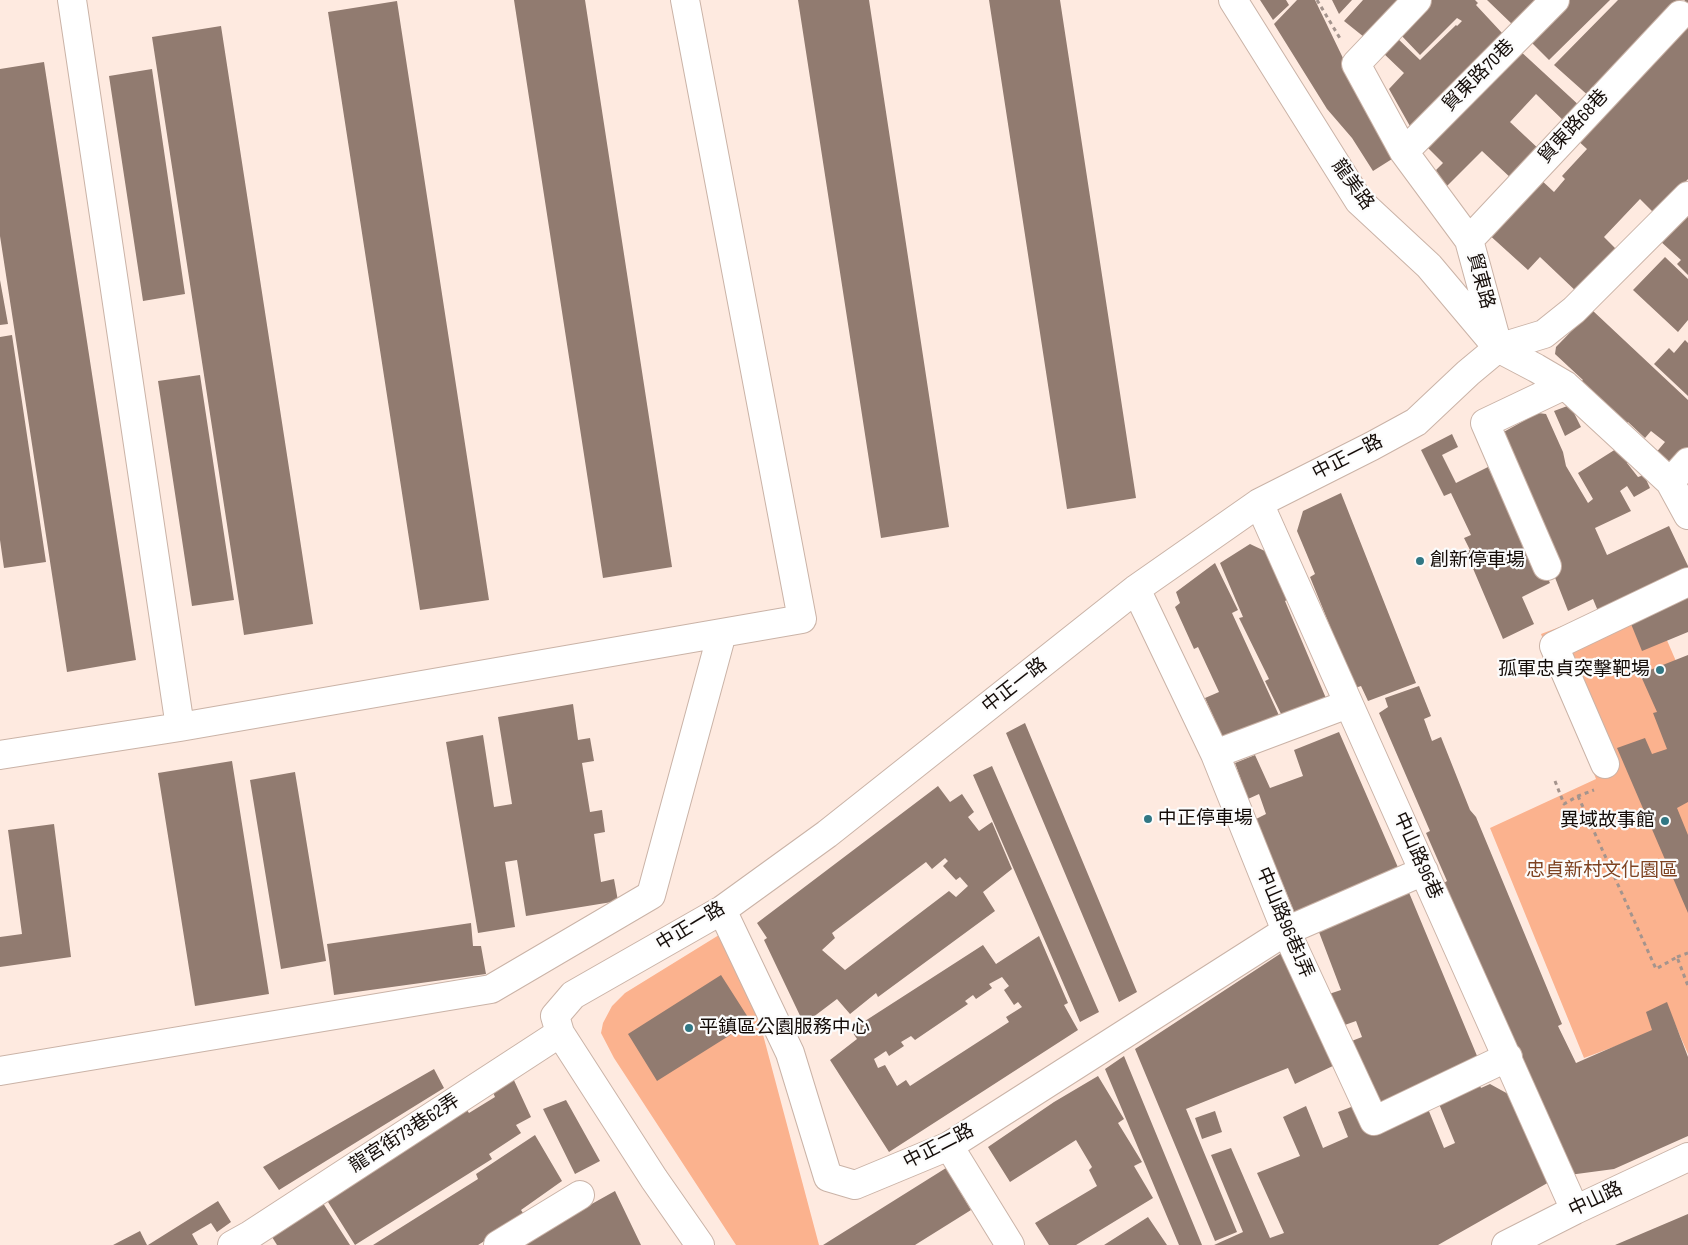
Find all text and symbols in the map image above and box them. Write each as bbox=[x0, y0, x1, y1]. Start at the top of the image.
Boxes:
street label: 貿東路70巷 bbox=[1438, 35, 1520, 117]
street label: 貿東路68巷 bbox=[1534, 85, 1614, 169]
street label: 龍美路 bbox=[1326, 155, 1378, 215]
street label: 貿東路 bbox=[1462, 251, 1498, 311]
street label: 中正一路 bbox=[1309, 431, 1387, 485]
place label: 創新停車場 bbox=[1430, 550, 1525, 572]
marker: 創新停車場 bbox=[1414, 555, 1426, 567]
street label: 中正一路 bbox=[978, 654, 1052, 718]
place label: 孤軍忠貞突擊靶場 bbox=[1498, 659, 1650, 681]
marker: 孤軍忠貞突擊靶場 bbox=[1654, 664, 1666, 676]
place label: 中正停車場 bbox=[1158, 808, 1253, 830]
street label: 中山路96巷 bbox=[1388, 809, 1446, 903]
place label: 異域故事館 bbox=[1560, 810, 1655, 832]
marker: 中正停車場 bbox=[1142, 813, 1154, 825]
marker: 異域故事館 bbox=[1659, 815, 1671, 827]
park label: 忠貞新村文化園區 bbox=[1526, 860, 1678, 882]
street label: 中山路96巷1弄 bbox=[1250, 864, 1318, 982]
street label: 中正一路 bbox=[653, 898, 729, 956]
place label: 平鎮區公園服務中心 bbox=[699, 1017, 870, 1039]
marker: 平鎮區公園服務中心 bbox=[683, 1022, 695, 1034]
street label: 龍宮街73巷62弄 bbox=[346, 1090, 464, 1178]
street label: 中正二路 bbox=[900, 1120, 978, 1174]
street label: 中山路 bbox=[1565, 1178, 1627, 1222]

